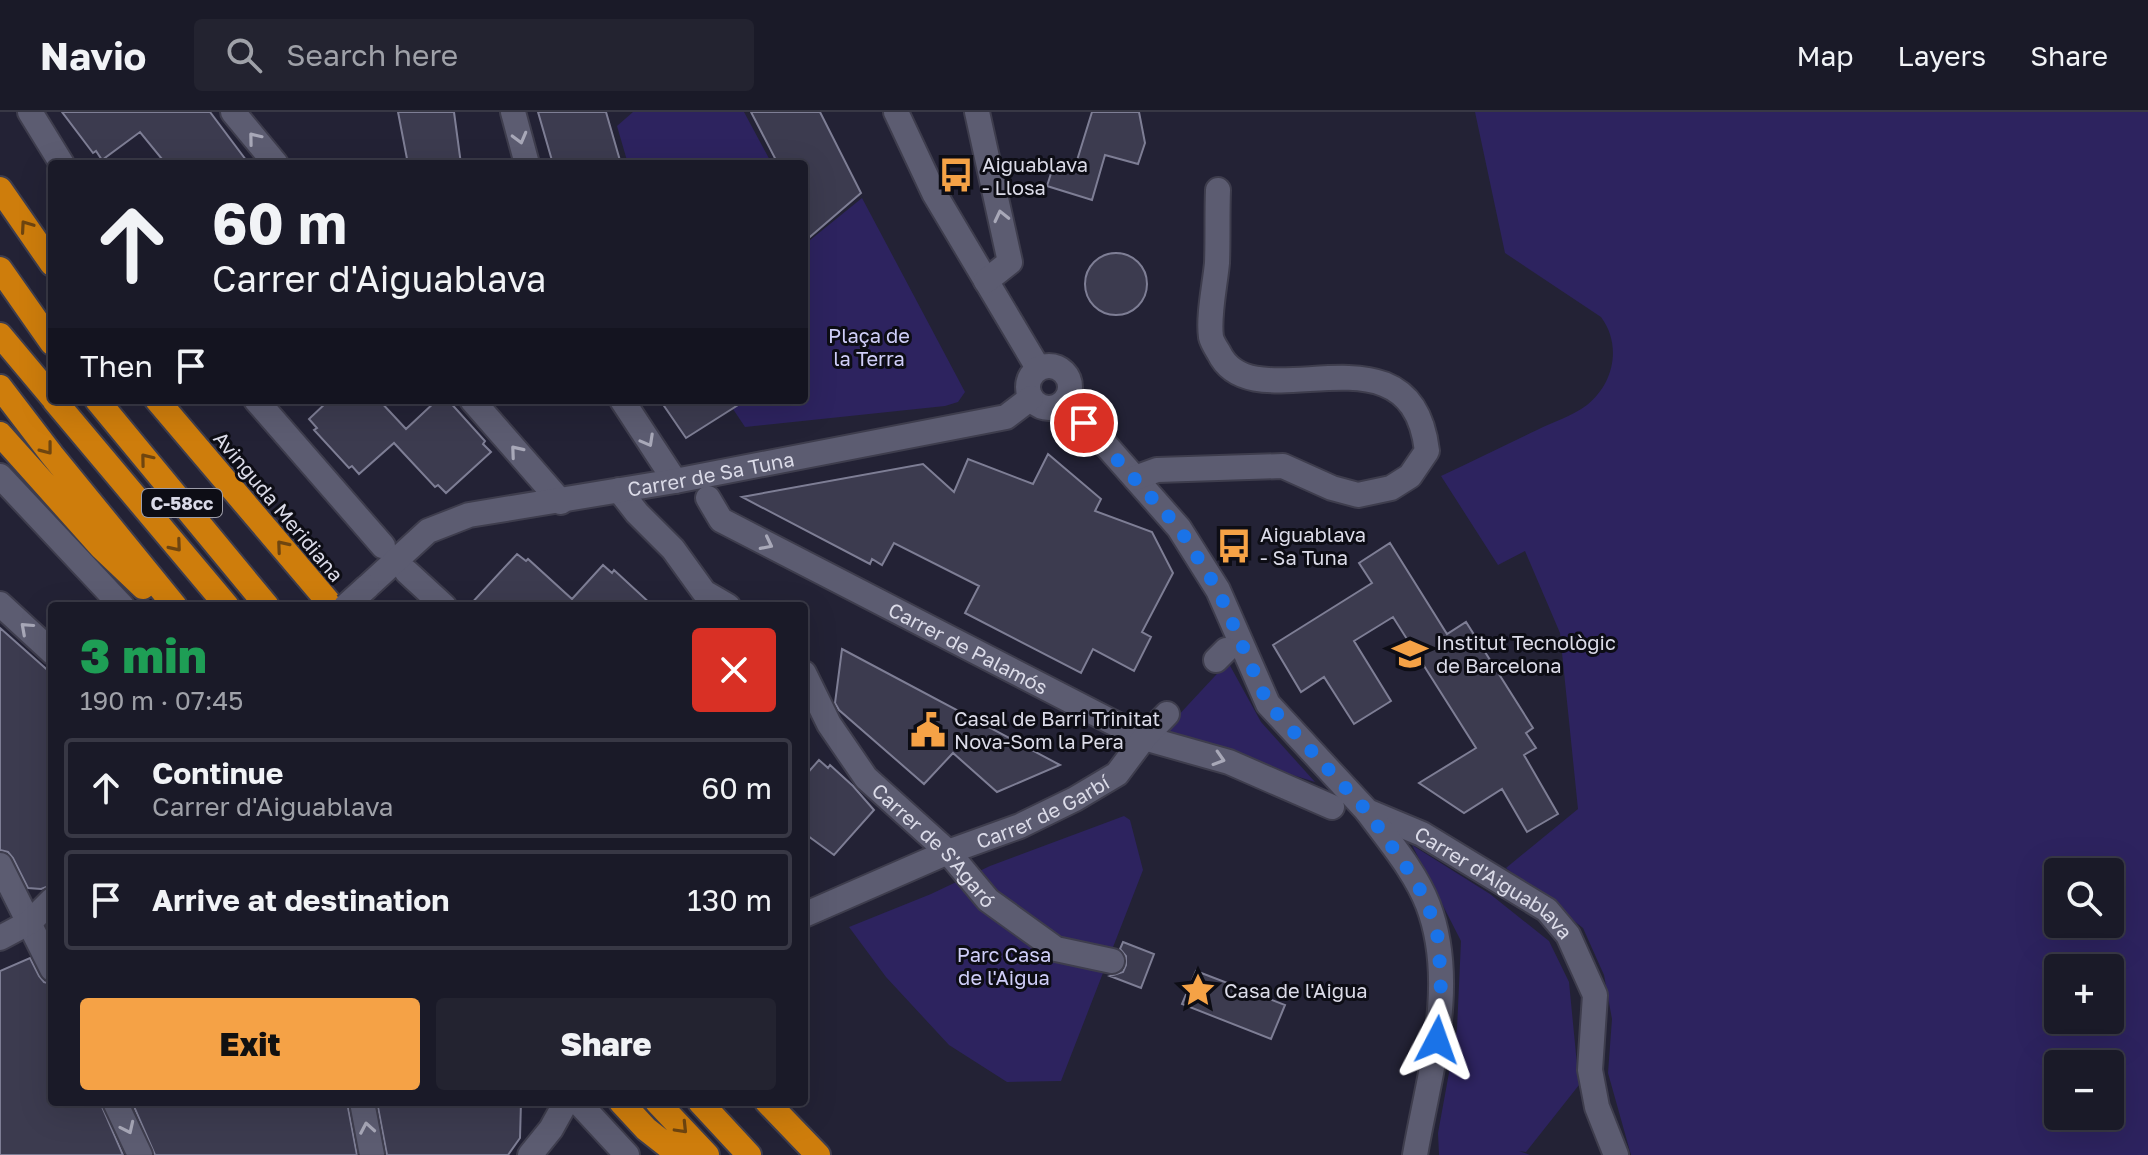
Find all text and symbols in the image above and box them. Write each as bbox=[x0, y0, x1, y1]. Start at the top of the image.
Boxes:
search box bbox=[194, 19, 754, 91]
text: Navio bbox=[40, 33, 146, 78]
icon: search bbox=[222, 33, 266, 77]
text: Search here bbox=[286, 37, 458, 73]
text: Map bbox=[1796, 39, 1854, 72]
text: Layers bbox=[1898, 39, 1986, 72]
text: Share bbox=[2030, 39, 2108, 72]
one-way arrow bbox=[511, 131, 527, 144]
one-way arrow bbox=[249, 133, 264, 147]
place label: Aiguablava - Llosa bbox=[982, 152, 1088, 199]
bus stop icon: Aiguablava - Llosa bbox=[937, 156, 975, 194]
text: 60 m bbox=[212, 189, 347, 256]
icon: ahead bbox=[80, 192, 184, 296]
one-way arrow bbox=[993, 209, 1010, 223]
one-way arrow bbox=[21, 221, 36, 235]
text: Carrer d'Aiguablava bbox=[212, 257, 546, 300]
park label: Plaça de la Terra bbox=[828, 323, 910, 370]
icon: arrive bbox=[169, 344, 213, 388]
text: Then bbox=[80, 348, 153, 384]
pin bbox=[1050, 389, 1118, 457]
icon: arrive bbox=[1062, 401, 1106, 445]
street label: Avinguda Meridiana bbox=[209, 426, 349, 586]
one-way arrow bbox=[638, 432, 654, 446]
one-way arrow bbox=[38, 440, 52, 455]
one-way arrow bbox=[511, 446, 526, 460]
street label: Carrer de Sa Tuna bbox=[626, 446, 796, 501]
one-way arrow bbox=[141, 454, 156, 469]
road number: C-58cc bbox=[142, 489, 222, 517]
place label: Aiguablava - Sa Tuna bbox=[1260, 522, 1366, 569]
bus stop icon: Aiguablava - Sa Tuna bbox=[1215, 527, 1253, 565]
one-way arrow bbox=[759, 534, 774, 549]
one-way arrow bbox=[166, 536, 181, 551]
one-way arrow bbox=[277, 541, 292, 556]
street label: Carrer de Palamós bbox=[885, 597, 1052, 699]
one-way arrow bbox=[21, 623, 35, 637]
text: 3 min bbox=[80, 626, 207, 684]
button: close bbox=[692, 628, 776, 712]
place label: Institut Tecnològic de Barcelona bbox=[1436, 630, 1616, 677]
school or university icon: Institut Tecnològic de Barcelona bbox=[1391, 635, 1429, 673]
text: 190 m · 07:45 bbox=[80, 685, 243, 716]
place label: Casal de Barri Trinitat Nova-Som la Pera bbox=[954, 706, 1160, 753]
public building icon: Casal de Barri Trinitat Nova-Som la Pera bbox=[909, 711, 947, 749]
one-way arrow bbox=[1212, 750, 1225, 766]
text: Continue bbox=[152, 755, 283, 791]
icon: ahead bbox=[84, 766, 128, 810]
street label: Carrer de Garbí bbox=[973, 769, 1115, 853]
text: 60 m bbox=[701, 770, 772, 806]
street label: Carrer de S'Agaró bbox=[868, 778, 1001, 912]
text: Carrer d'Aiguablava bbox=[152, 791, 394, 822]
street label: Carrer d'Aiguablava bbox=[1411, 821, 1578, 943]
map controls bbox=[2044, 858, 2124, 1130]
button: search bbox=[2044, 858, 2124, 938]
icon: arrive bbox=[84, 878, 128, 922]
text: Arrive at destination bbox=[152, 882, 449, 918]
text: 130 m bbox=[687, 882, 772, 918]
park label: Parc Casa de l'Aigua bbox=[957, 942, 1051, 989]
button: + bbox=[2044, 954, 2124, 1034]
place icon: Casa de l'Aigua bbox=[1179, 971, 1217, 1009]
place label: Casa de l'Aigua bbox=[1224, 978, 1368, 1002]
button: Exit bbox=[80, 998, 420, 1090]
button: Share bbox=[436, 998, 776, 1090]
position arrow bbox=[1395, 998, 1479, 1082]
button: − bbox=[2044, 1050, 2124, 1130]
one-way arrow bbox=[673, 1119, 687, 1134]
one-way arrow bbox=[118, 1120, 134, 1135]
one-way arrow bbox=[359, 1122, 376, 1135]

